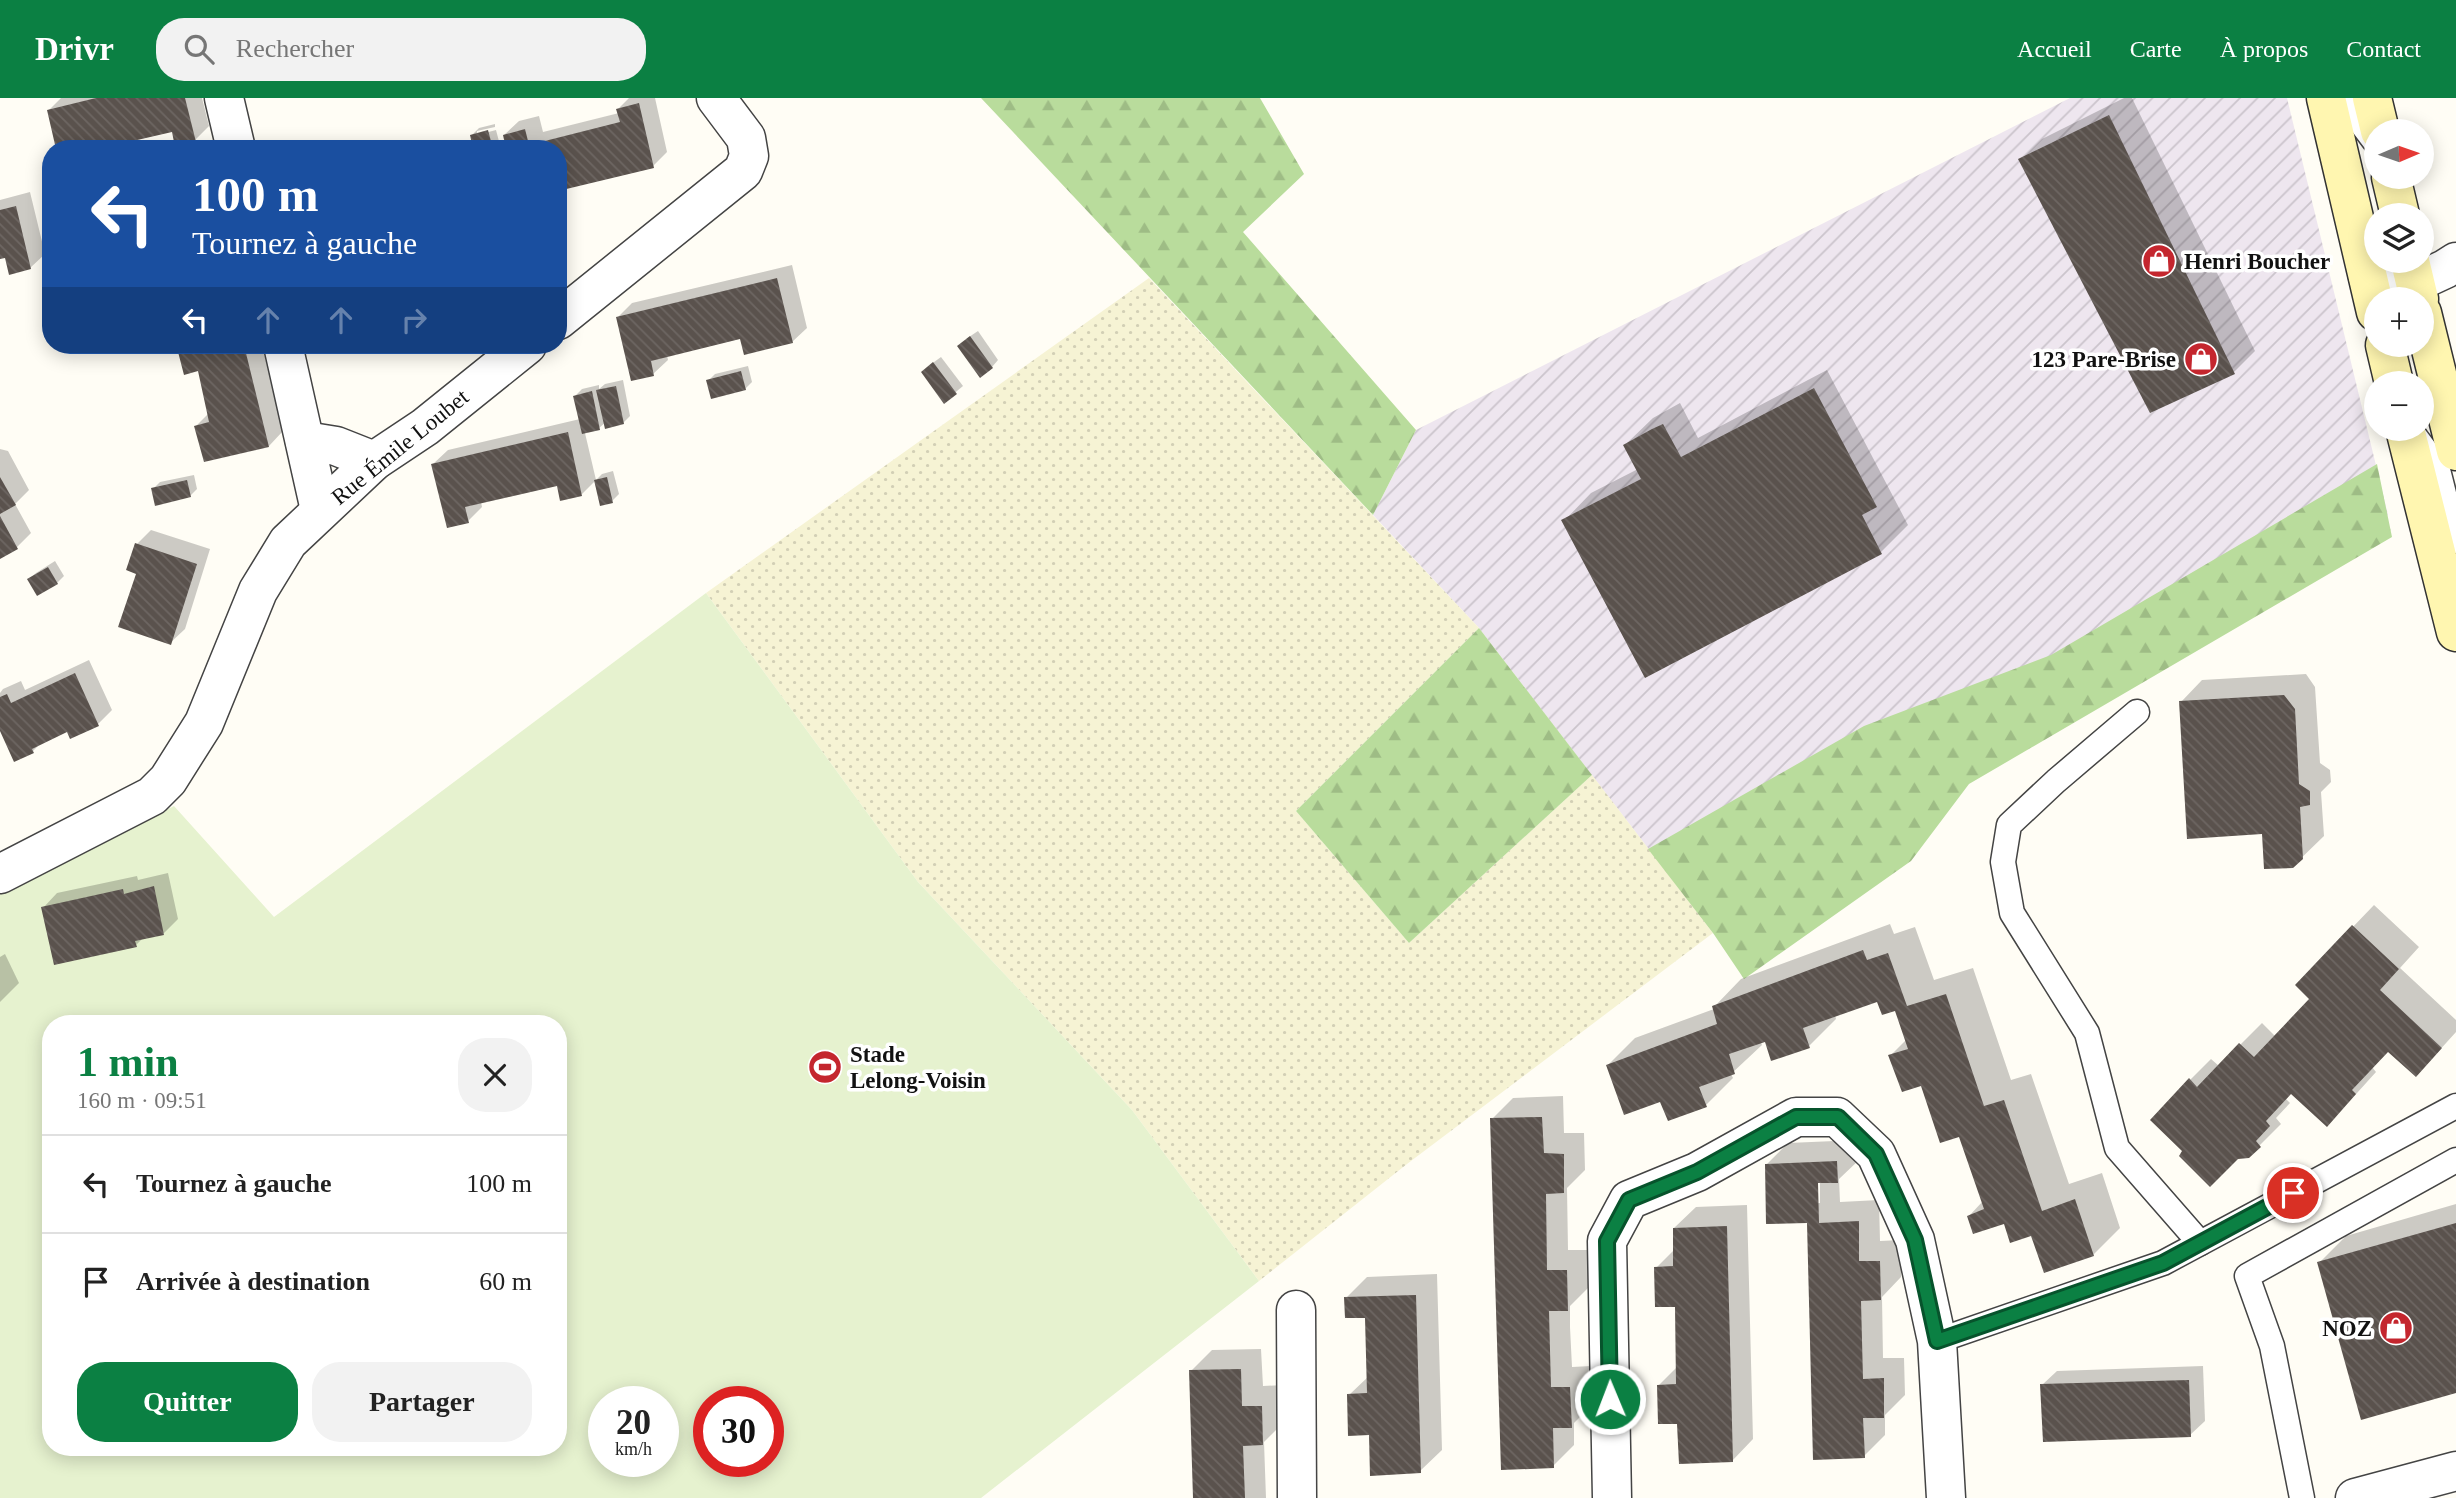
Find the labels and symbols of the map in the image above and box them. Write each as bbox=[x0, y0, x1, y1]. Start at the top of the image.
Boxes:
north arrow bbox=[2364, 119, 2434, 189]
shop icon: Henri Boucher bbox=[2140, 242, 2178, 280]
place label: Henri Boucher bbox=[2184, 249, 2330, 274]
shop icon: 123 Pare-Brise bbox=[2182, 340, 2220, 378]
place label: 123 Pare-Brise bbox=[2031, 347, 2176, 372]
street label: Rue Émile Loubet bbox=[327, 384, 474, 510]
place label: Stade Lelong-Voisin bbox=[850, 1042, 986, 1093]
sports icon: Stade Lelong-Voisin bbox=[806, 1048, 844, 1086]
pin bbox=[2263, 1163, 2323, 1223]
shop icon: NOZ bbox=[2377, 1309, 2415, 1347]
place label: NOZ bbox=[2322, 1316, 2372, 1341]
position arrow bbox=[1573, 1362, 1647, 1436]
speed limit sign: 30 bbox=[693, 1386, 784, 1477]

